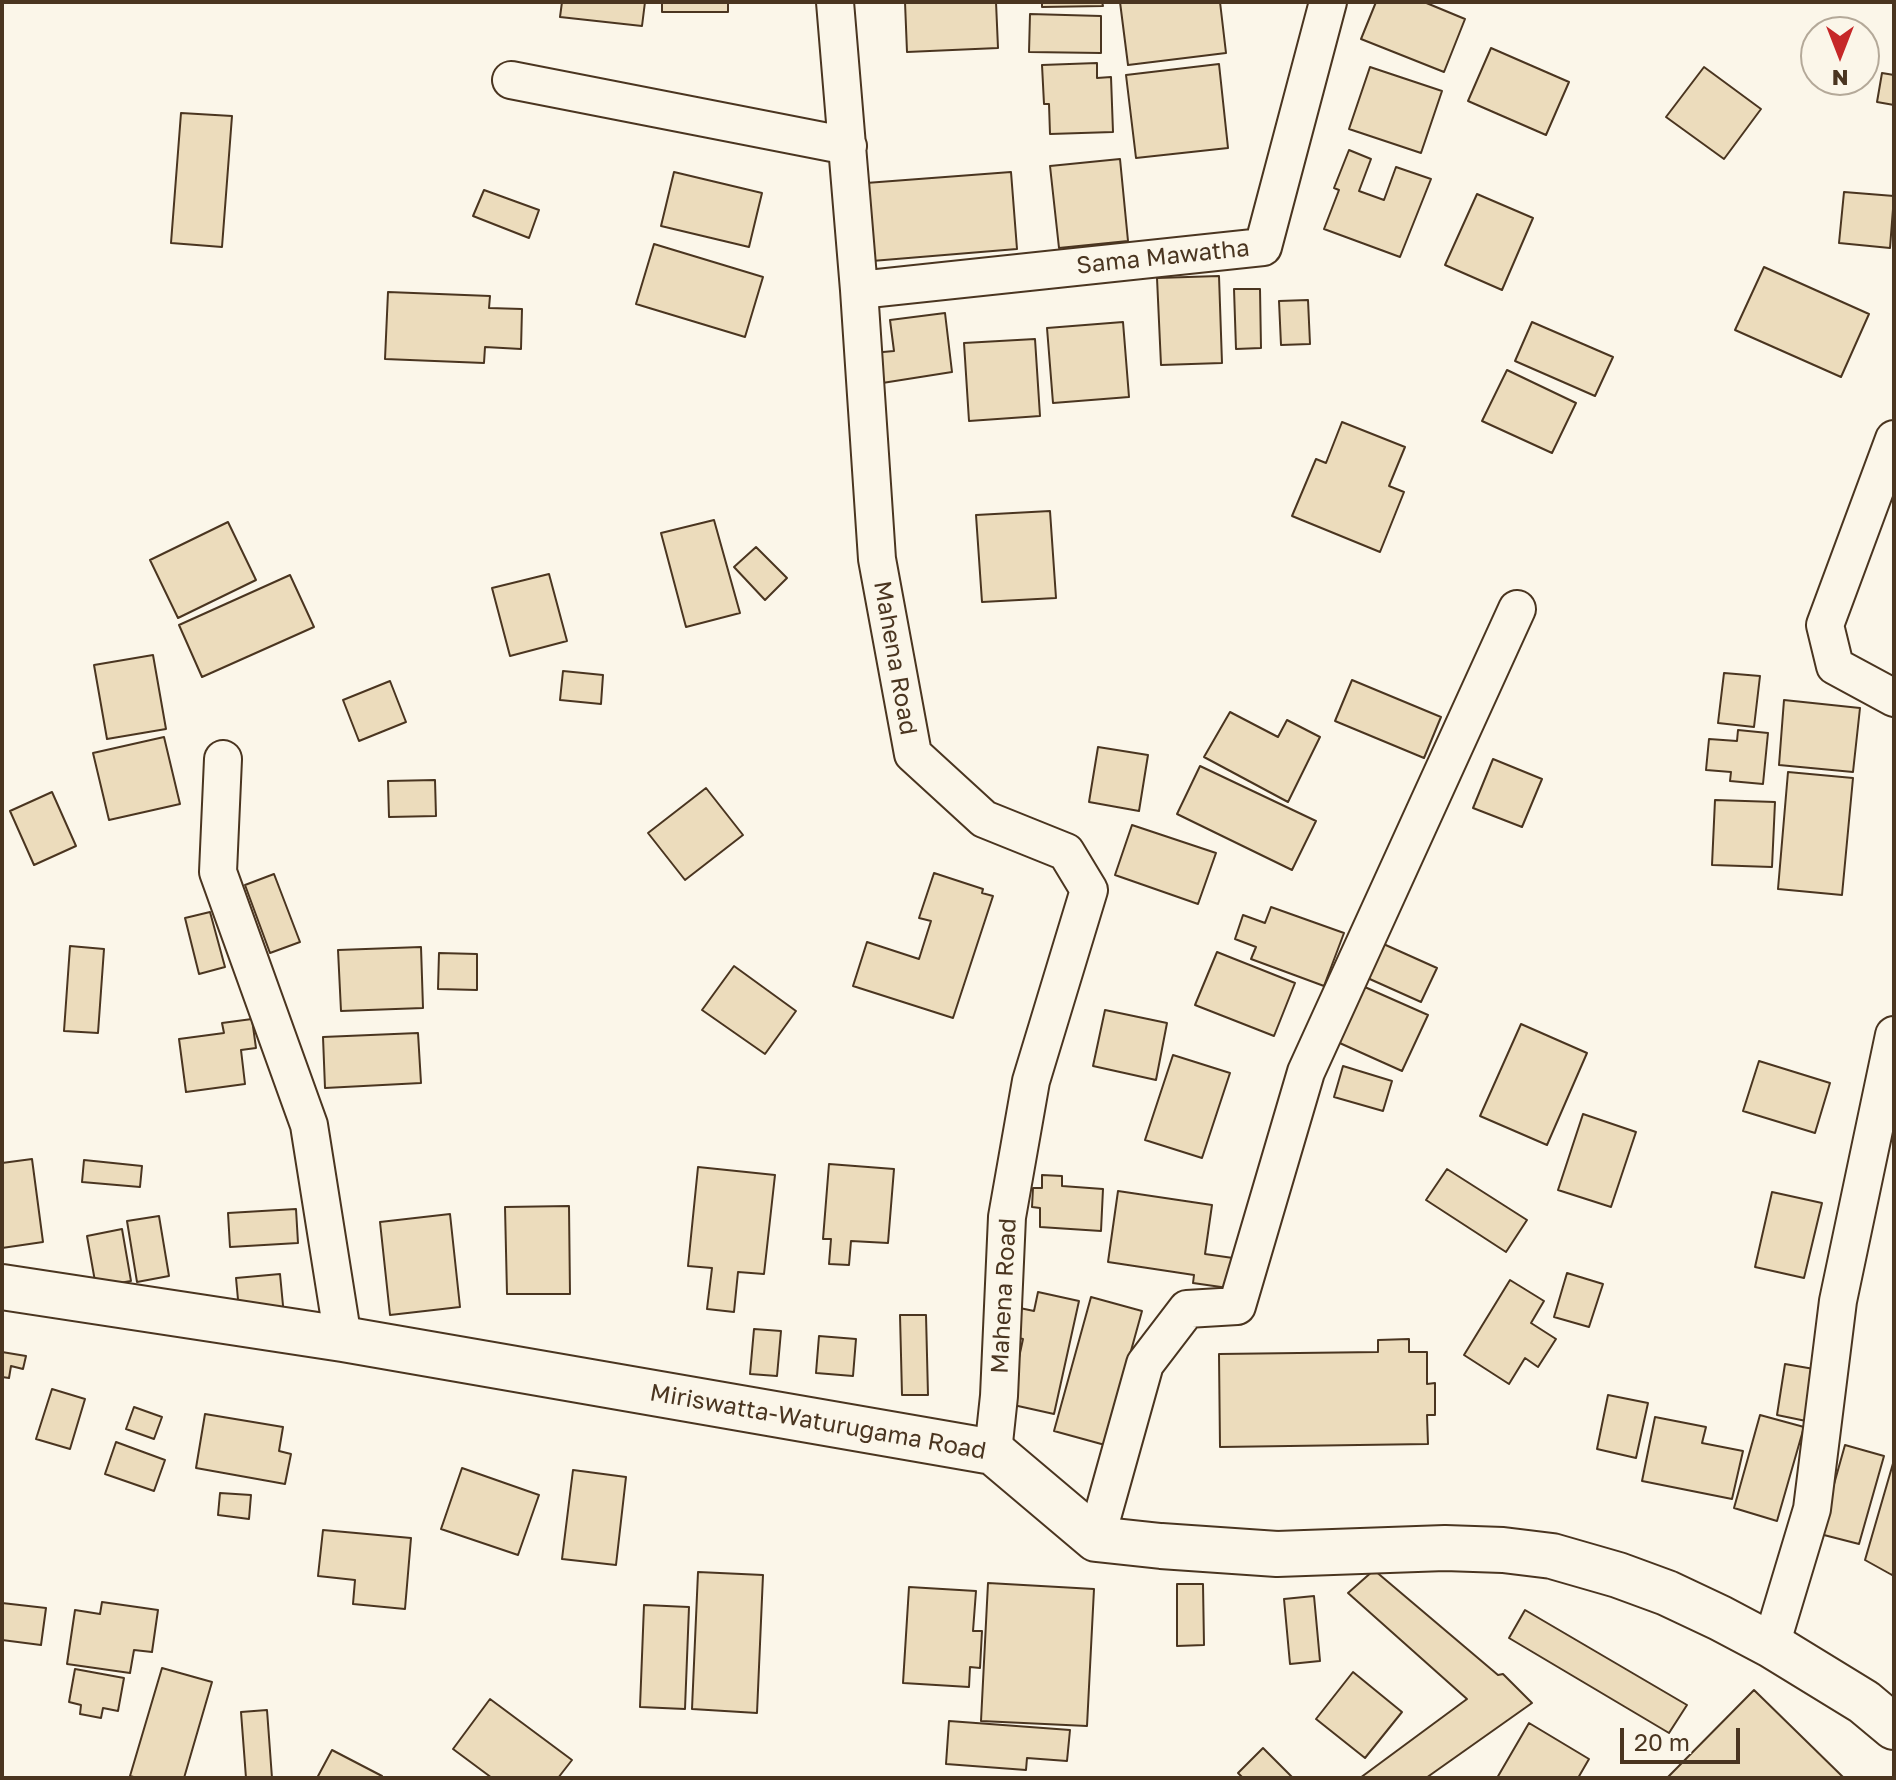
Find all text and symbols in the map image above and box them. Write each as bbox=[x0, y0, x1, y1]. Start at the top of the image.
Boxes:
north arrow bbox=[1800, 16, 1880, 96]
text: N bbox=[1832, 65, 1848, 92]
street label: Sama Mawatha bbox=[1075, 234, 1251, 280]
street label: Mahena Road bbox=[867, 579, 923, 737]
street label: Mahena Road bbox=[986, 1217, 1022, 1375]
street label: Miriswatta-Waturugama Road bbox=[648, 1378, 988, 1466]
scale bar bbox=[1624, 1712, 1744, 1762]
text: 20 m bbox=[1634, 1727, 1690, 1756]

